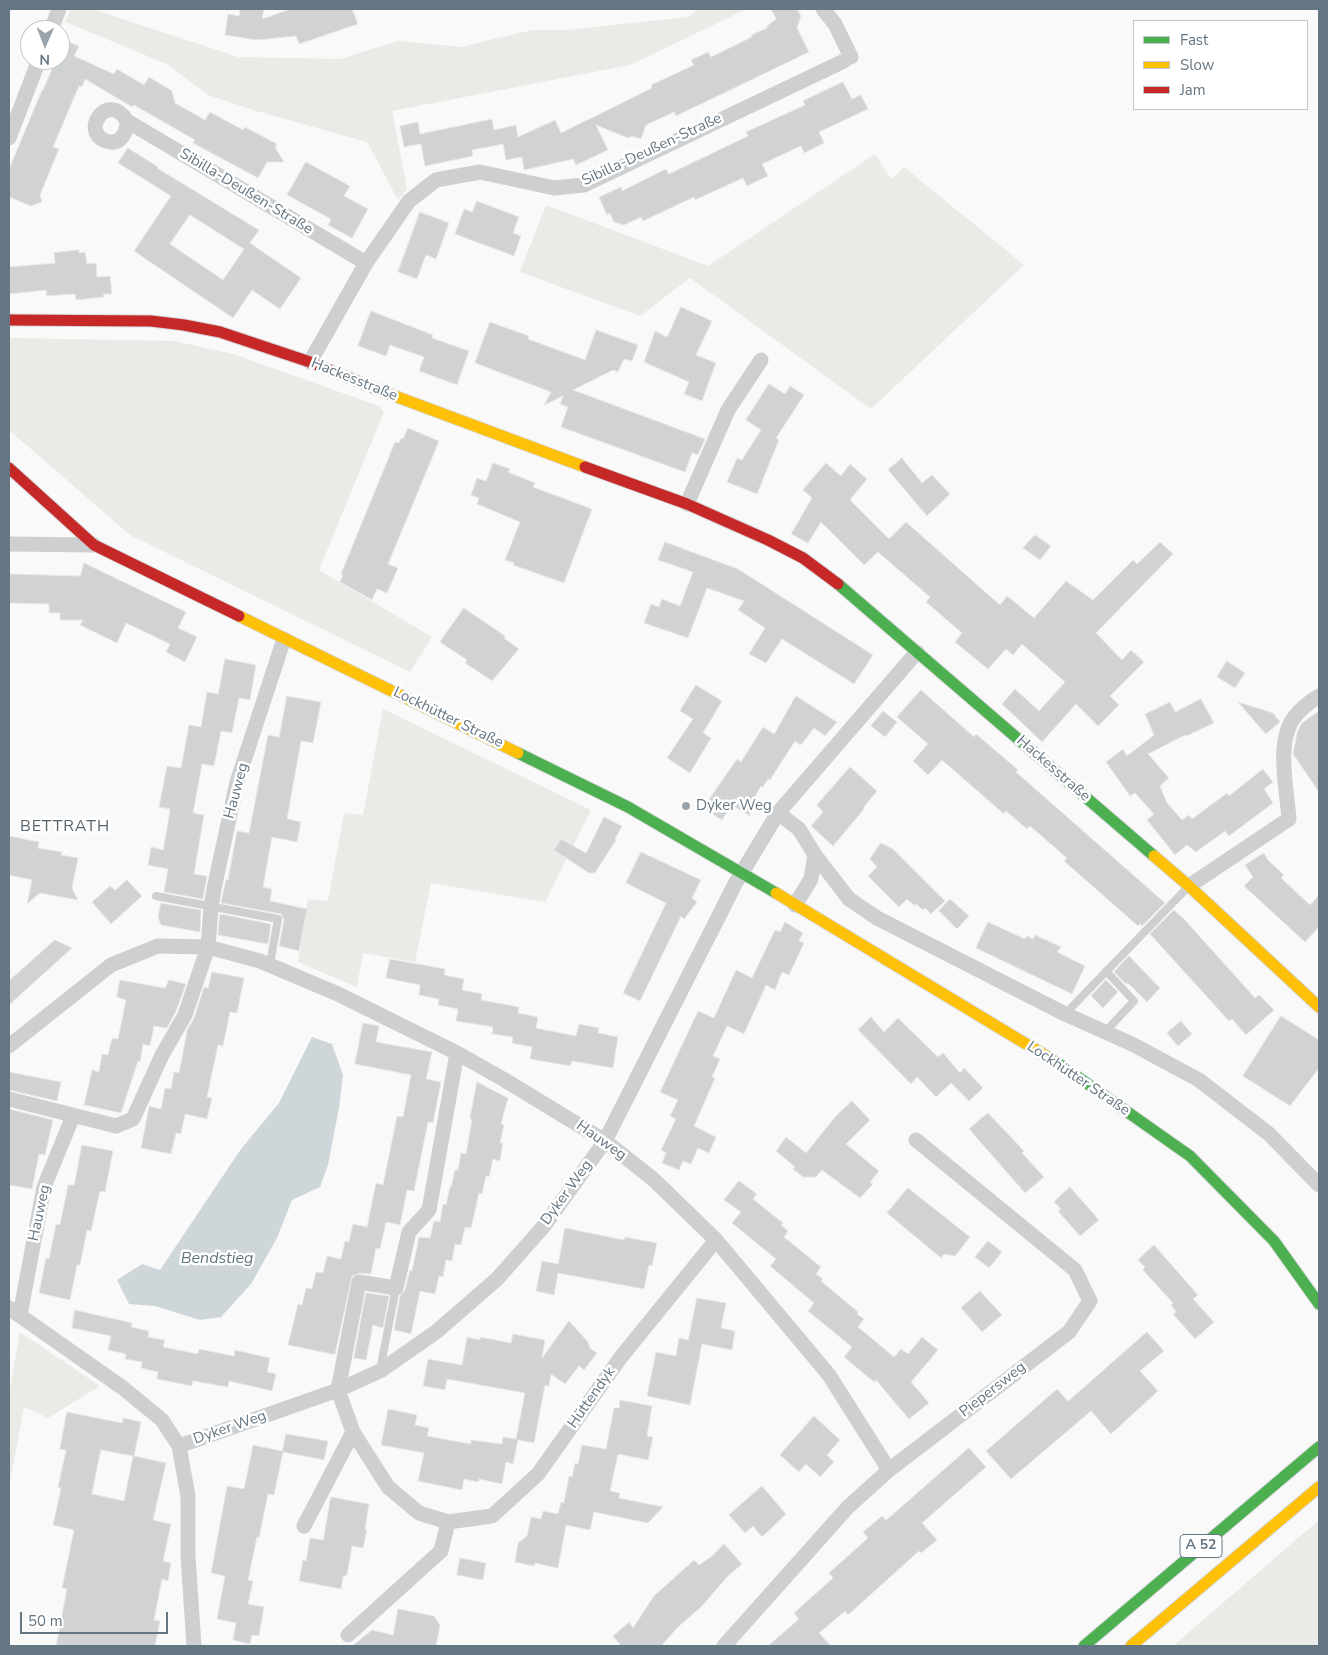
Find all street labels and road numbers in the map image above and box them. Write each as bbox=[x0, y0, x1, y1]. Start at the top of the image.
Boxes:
street label: Sibilla-Deußen-Straße bbox=[579, 110, 725, 190]
street label: Sibilla-Deußen-Straße bbox=[176, 145, 316, 239]
street label: Hackesstraße bbox=[308, 354, 400, 406]
street label: Lockhütter Straße bbox=[390, 684, 506, 752]
street label: Hackesstraße bbox=[1013, 732, 1093, 806]
street label: Hauweg bbox=[221, 761, 253, 821]
street label: Lockhütter Straße bbox=[1023, 1038, 1133, 1120]
street label: Hauweg bbox=[572, 1117, 630, 1165]
street label: Dyker Weg bbox=[537, 1157, 597, 1229]
street label: Hauweg bbox=[25, 1183, 55, 1243]
street label: Piepersweg bbox=[956, 1358, 1030, 1422]
street label: Hüttendyk bbox=[564, 1364, 620, 1432]
street label: Dyker Weg bbox=[191, 1407, 269, 1449]
road number: A 52 bbox=[1180, 1534, 1222, 1558]

